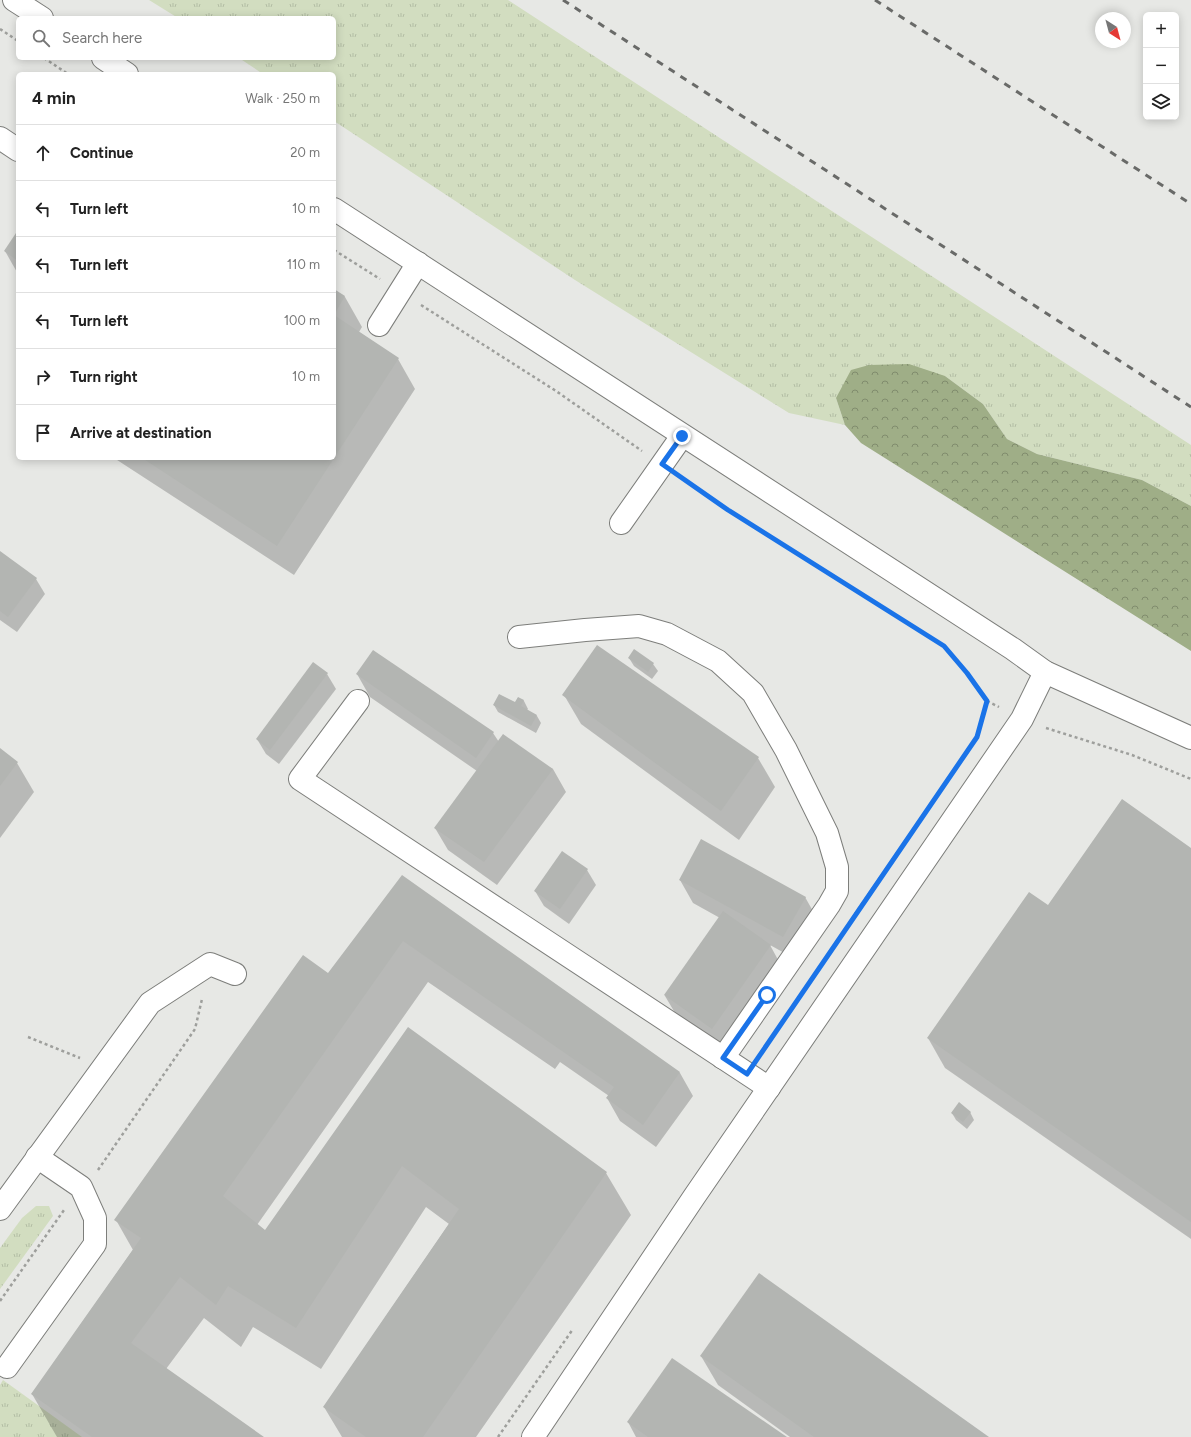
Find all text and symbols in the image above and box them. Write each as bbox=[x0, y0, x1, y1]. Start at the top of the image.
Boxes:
north arrow bbox=[1095, 12, 1131, 48]
map controls bbox=[1143, 12, 1179, 120]
button: + bbox=[1143, 12, 1179, 48]
search box bbox=[16, 16, 336, 60]
icon: search bbox=[30, 27, 52, 49]
text: Search here bbox=[62, 29, 142, 47]
button: − bbox=[1143, 48, 1179, 84]
button: layers bbox=[1143, 84, 1179, 120]
text: 4 min bbox=[32, 88, 76, 108]
text: Walk · 250 m bbox=[245, 91, 320, 106]
icon: ahead bbox=[32, 142, 54, 164]
text: Continue bbox=[70, 144, 133, 162]
text: 20 m bbox=[290, 145, 320, 160]
icon: left bbox=[32, 198, 54, 220]
text: Turn left bbox=[70, 200, 128, 218]
text: 10 m bbox=[292, 201, 320, 216]
icon: left bbox=[32, 254, 54, 276]
text: Turn left bbox=[70, 256, 128, 274]
text: 110 m bbox=[287, 257, 320, 272]
icon: left bbox=[32, 310, 54, 332]
text: Turn left bbox=[70, 312, 128, 330]
text: 100 m bbox=[284, 313, 320, 328]
icon: right bbox=[32, 366, 54, 388]
text: Turn right bbox=[70, 368, 138, 386]
text: 10 m bbox=[292, 369, 320, 384]
icon: arrive bbox=[32, 422, 54, 444]
text: Arrive at destination bbox=[70, 424, 211, 442]
route end bbox=[673, 427, 691, 445]
route start bbox=[758, 986, 776, 1004]

